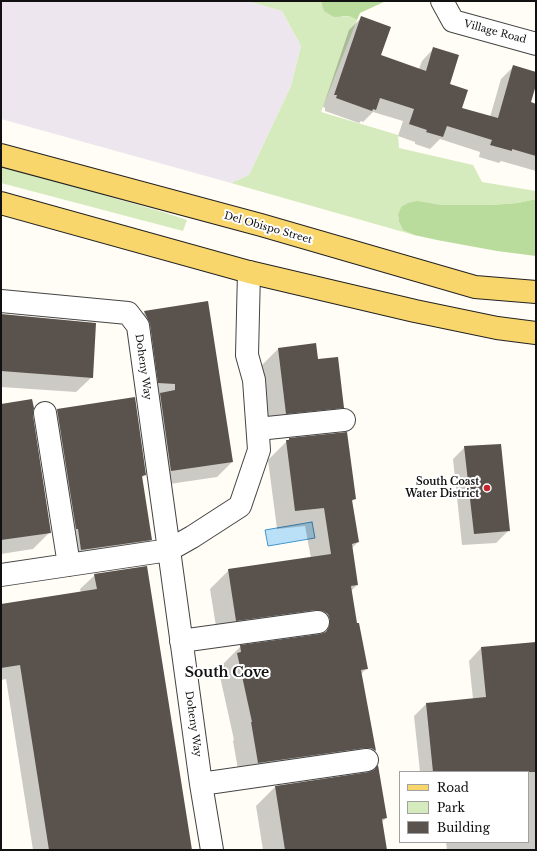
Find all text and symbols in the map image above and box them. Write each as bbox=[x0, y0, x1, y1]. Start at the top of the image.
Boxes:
street label: Village Road bbox=[462, 18, 528, 46]
street label: Del Obispo Street bbox=[223, 210, 313, 246]
street label: Doheny Way bbox=[132, 333, 154, 401]
place label: South Coast Water District bbox=[405, 476, 479, 500]
marker: South Coast Water District bbox=[482, 483, 492, 493]
district label: South Cove bbox=[185, 665, 269, 681]
street label: Doheny Way bbox=[182, 690, 204, 758]
legend bbox=[399, 771, 529, 843]
text: Road bbox=[437, 780, 469, 795]
text: Park bbox=[437, 800, 465, 815]
text: Building bbox=[437, 820, 490, 835]

